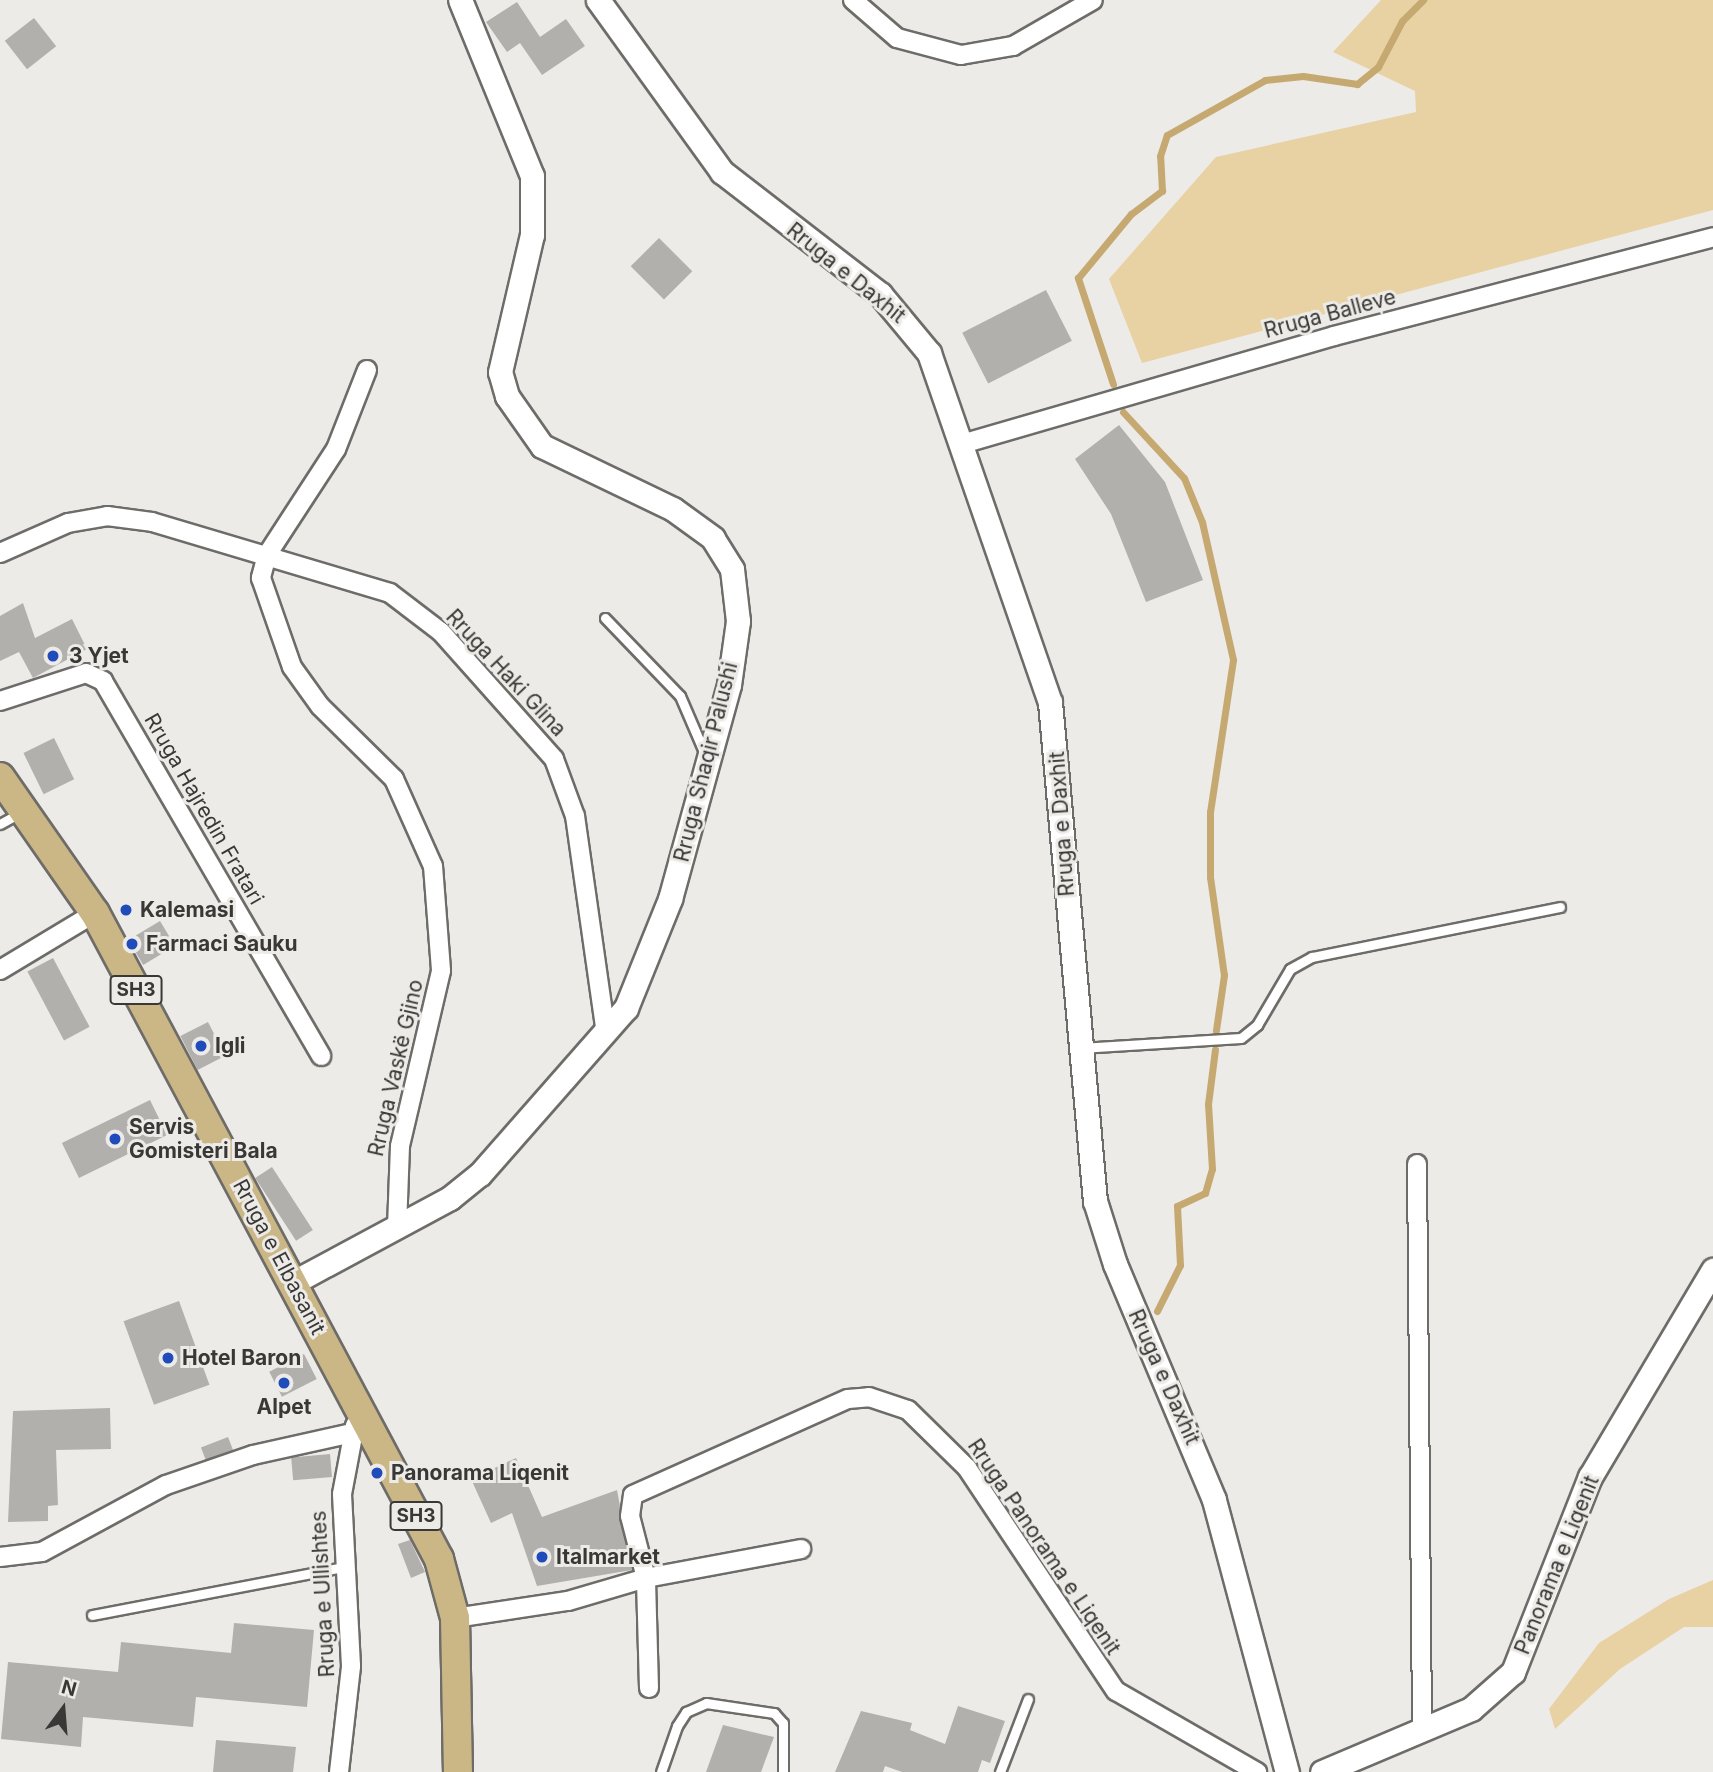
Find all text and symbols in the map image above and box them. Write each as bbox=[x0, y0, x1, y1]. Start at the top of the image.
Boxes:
street label: Rruga e Daxhit bbox=[782, 217, 910, 329]
street label: Rruga Balleve bbox=[1261, 284, 1399, 344]
street label: Rruga Haki Glina bbox=[441, 604, 571, 742]
place label: 3 Yjet bbox=[69, 643, 129, 669]
marker: 3 Yjet bbox=[43, 646, 63, 666]
street label: Rruga Shaqir Palushi bbox=[669, 659, 743, 865]
street label: Rruga Hajredin Fratari bbox=[139, 709, 269, 909]
street label: Rruga e Daxhit bbox=[1044, 751, 1080, 897]
place label: Kalemasi bbox=[140, 897, 234, 923]
marker: Kalemasi bbox=[118, 902, 134, 918]
place label: Farmaci Sauku bbox=[146, 931, 298, 957]
marker: Farmaci Sauku bbox=[124, 936, 140, 952]
road number: SH3 bbox=[108, 974, 164, 1006]
street label: Rruga Vaskë Gjino bbox=[363, 977, 429, 1159]
place label: Igli bbox=[215, 1033, 246, 1059]
marker: Igli bbox=[193, 1038, 209, 1054]
place label: Servis Gomisteri Bala bbox=[129, 1114, 278, 1164]
marker: Servis Gomisteri Bala bbox=[107, 1131, 123, 1147]
street label: Rruga e Elbasanit bbox=[227, 1175, 331, 1339]
street label: Rruga e Daxhit bbox=[1123, 1305, 1205, 1449]
place label: Hotel Baron bbox=[182, 1345, 301, 1371]
marker: Hotel Baron bbox=[160, 1350, 176, 1366]
marker: Alpet bbox=[276, 1375, 292, 1391]
place label: Alpet bbox=[257, 1394, 311, 1420]
street label: Rruga Panorama e Liqenit bbox=[962, 1434, 1126, 1660]
place label: Panorama Liqenit bbox=[391, 1460, 569, 1486]
marker: Panorama Liqenit bbox=[369, 1465, 385, 1481]
street label: Panorama e Liqenit bbox=[1510, 1472, 1604, 1658]
road number: SH3 bbox=[388, 1500, 444, 1532]
street label: Rruga e Ullishtes bbox=[306, 1510, 340, 1678]
place label: Italmarket bbox=[556, 1544, 660, 1570]
marker: Italmarket bbox=[534, 1549, 550, 1565]
north arrow bbox=[28, 1674, 98, 1744]
text: N bbox=[59, 1675, 79, 1701]

